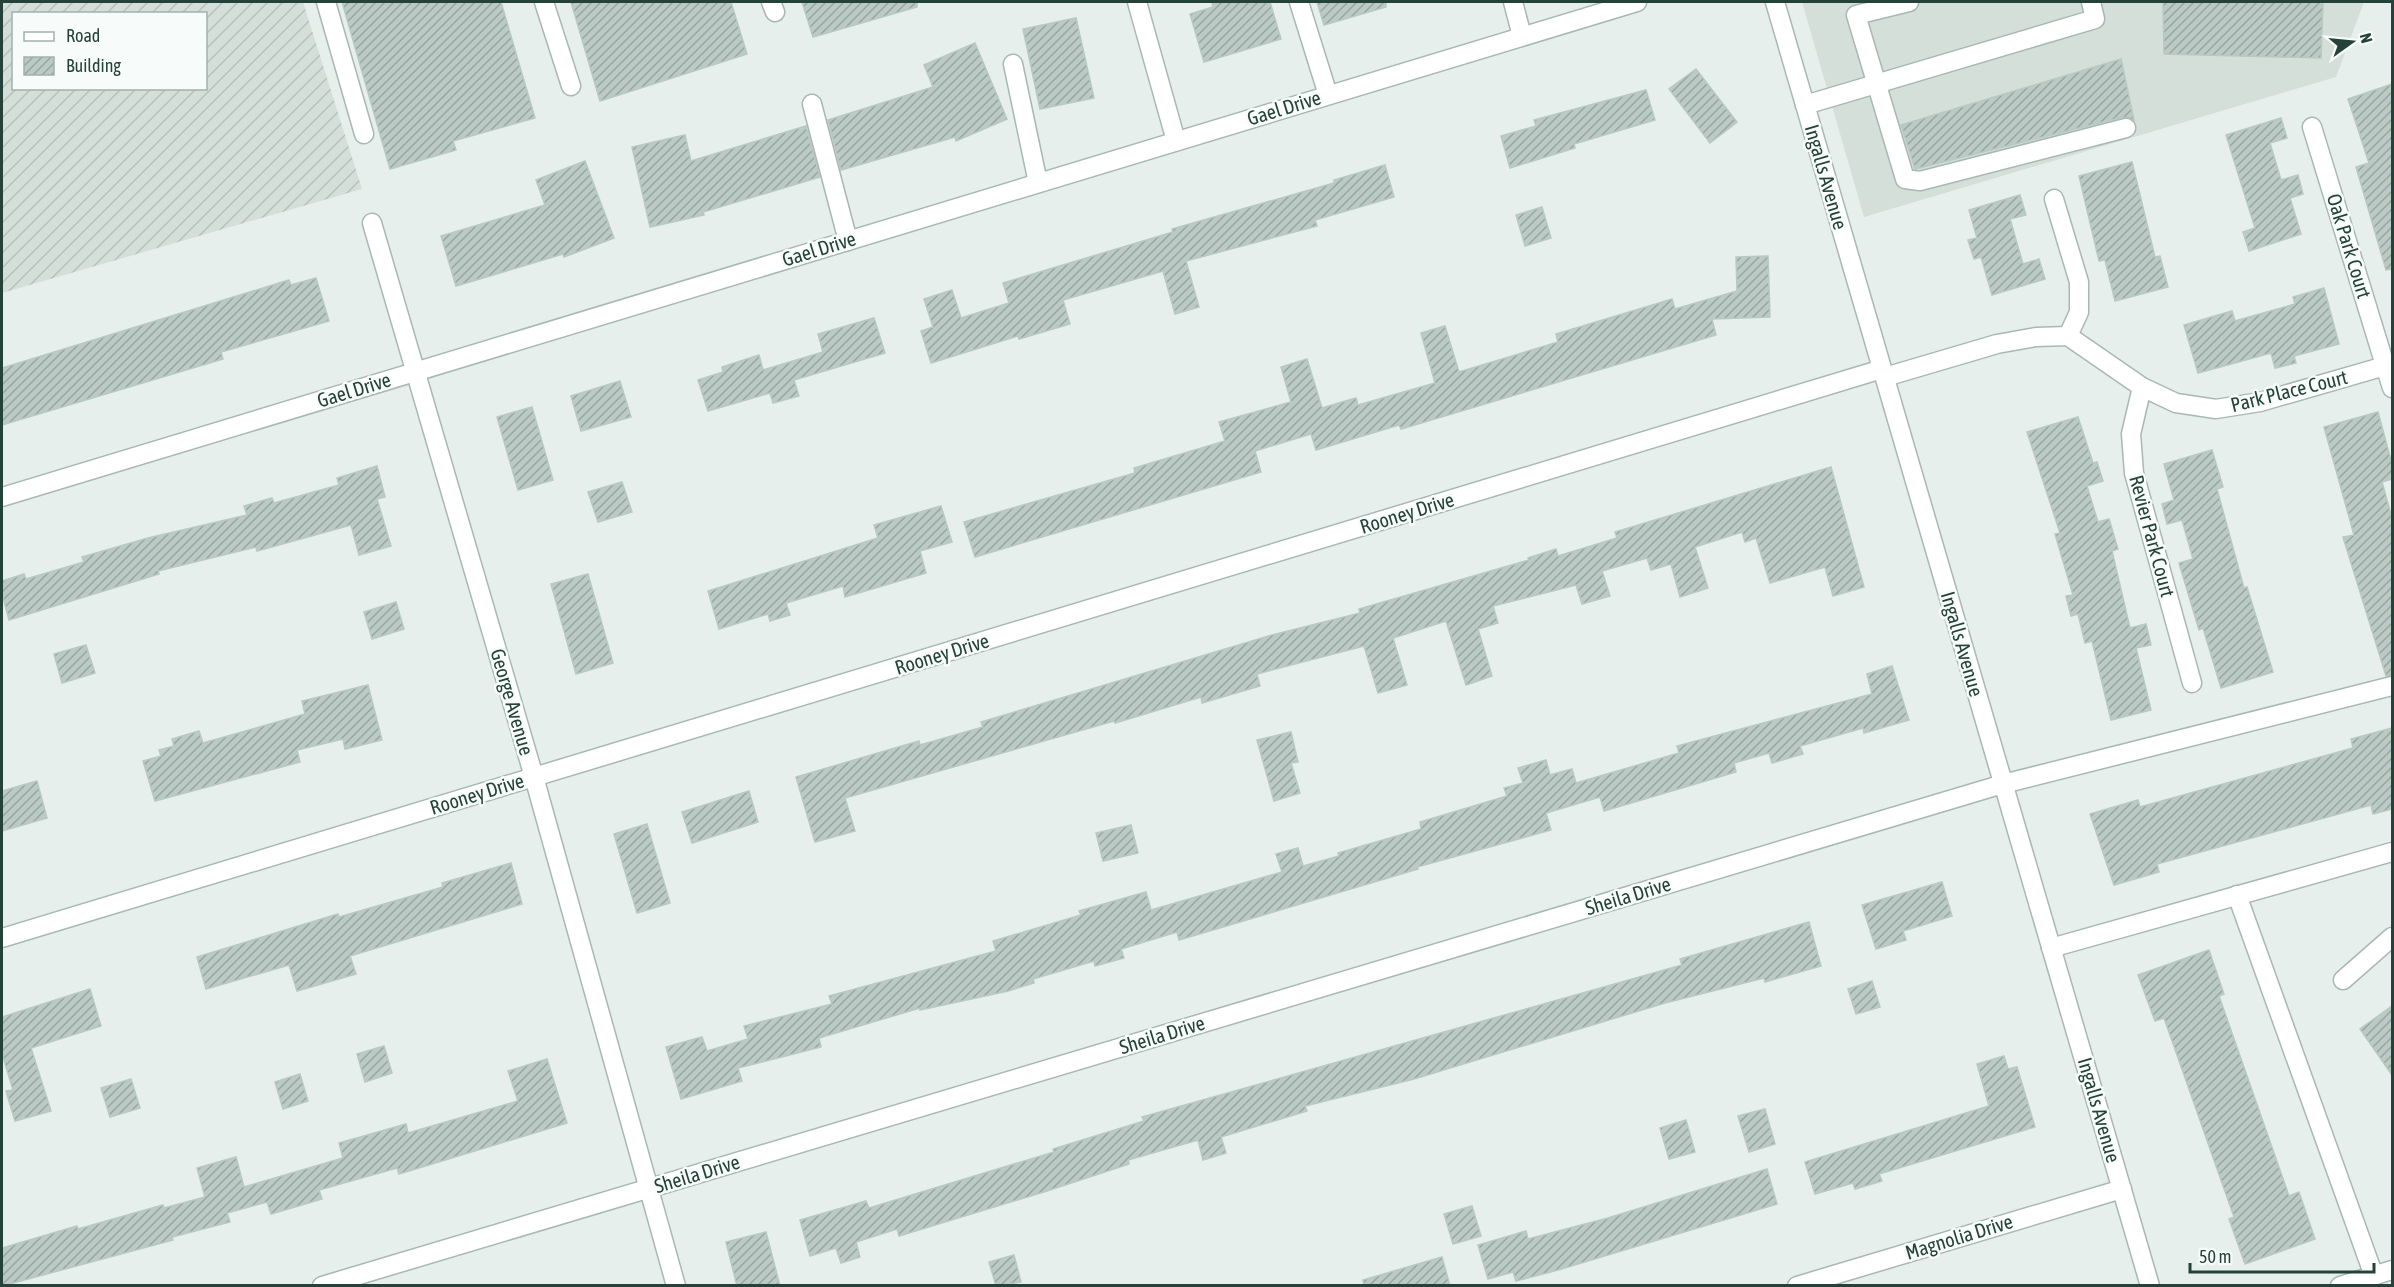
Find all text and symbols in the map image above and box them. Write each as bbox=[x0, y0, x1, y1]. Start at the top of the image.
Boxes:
legend bbox=[12, 12, 207, 90]
north arrow bbox=[2322, 12, 2382, 72]
text: Road bbox=[66, 25, 100, 46]
text: N bbox=[2357, 31, 2376, 45]
text: Building bbox=[66, 55, 121, 76]
street label: Gael Drive bbox=[1244, 85, 1323, 130]
street label: Ingalls Avenue bbox=[1801, 122, 1852, 232]
street label: Oak Park Court bbox=[2323, 191, 2376, 301]
street label: Gael Drive bbox=[779, 226, 858, 271]
street label: Park Place Court bbox=[2228, 365, 2350, 416]
street label: Gael Drive bbox=[314, 367, 393, 412]
street label: Revier Park Court bbox=[2125, 472, 2180, 599]
street label: Rooney Drive bbox=[1357, 487, 1457, 538]
street label: Ingalls Avenue bbox=[1937, 589, 1988, 699]
street label: Rooney Drive bbox=[892, 628, 992, 679]
street label: George Avenue bbox=[486, 646, 539, 758]
street label: Rooney Drive bbox=[427, 768, 527, 819]
street label: Sheila Drive bbox=[1582, 872, 1673, 919]
street label: Sheila Drive bbox=[1116, 1011, 1207, 1058]
street label: Ingalls Avenue bbox=[2074, 1055, 2125, 1165]
street label: Sheila Drive bbox=[651, 1150, 742, 1197]
street label: Magnolia Drive bbox=[1902, 1209, 2015, 1264]
scale bar bbox=[2190, 1236, 2374, 1274]
text: 50 m bbox=[2199, 1246, 2231, 1267]

